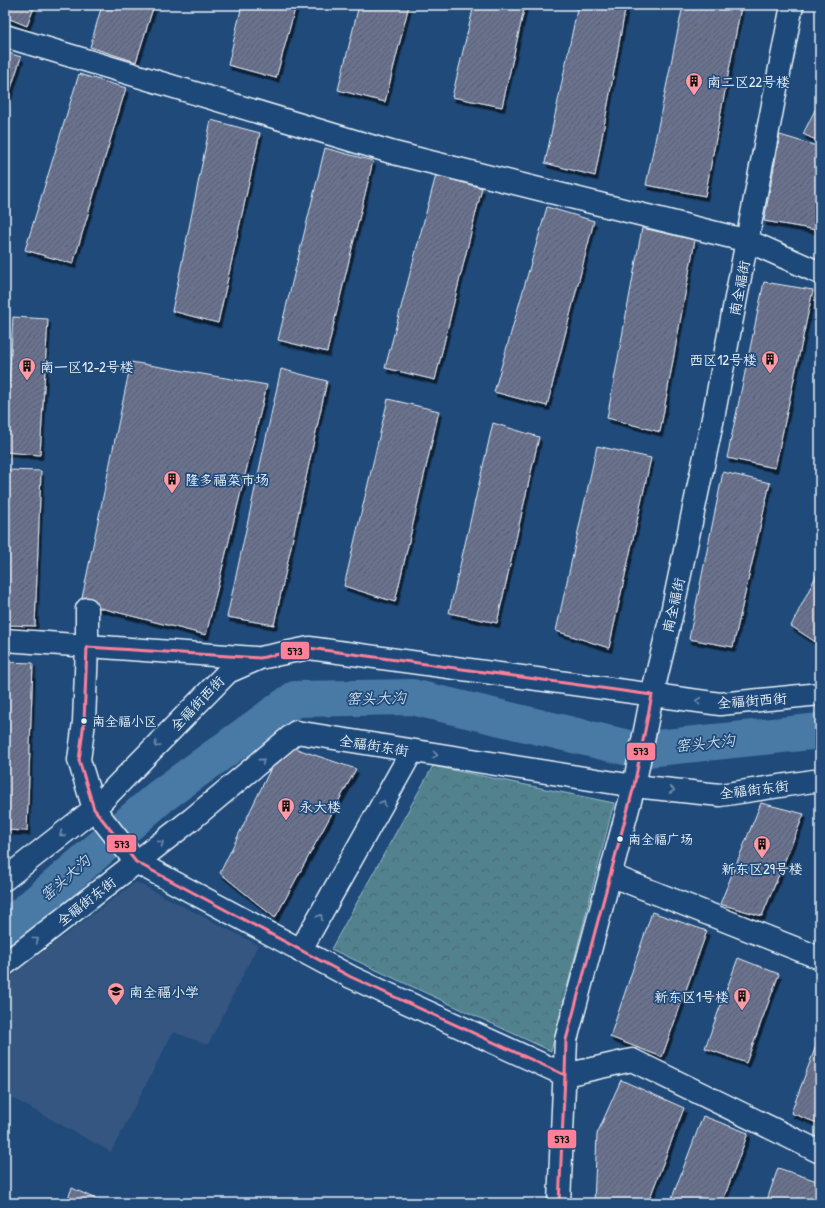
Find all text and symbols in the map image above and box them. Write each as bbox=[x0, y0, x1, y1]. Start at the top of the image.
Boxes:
building icon: 南二区22号楼 bbox=[684, 71, 704, 96]
place label: 南二区22号楼 bbox=[707, 72, 790, 91]
street label: 南全福街 bbox=[724, 259, 754, 317]
building icon: 西区12号楼 bbox=[760, 349, 780, 374]
place label: 西区12号楼 bbox=[689, 350, 757, 369]
building icon: 南一区12-2号楼 bbox=[17, 356, 37, 381]
place label: 南一区12-2号楼 bbox=[40, 357, 134, 376]
building icon: 隆多福菜市场 bbox=[162, 469, 182, 494]
place label: 隆多福菜市场 bbox=[185, 470, 269, 489]
street label: 南全福街 bbox=[657, 576, 689, 634]
line badge: 573 bbox=[280, 641, 310, 660]
text: 573 bbox=[287, 644, 303, 658]
street label: 全福街西街 bbox=[166, 671, 228, 735]
water label: 窑头大沟 bbox=[346, 687, 408, 709]
street label: 全福街西街 bbox=[716, 688, 788, 712]
one-way arrow bbox=[695, 697, 701, 706]
place label: 南全福小区 bbox=[92, 712, 157, 730]
marker: 南全福小区 bbox=[79, 716, 89, 726]
water label: 窑头大沟 bbox=[674, 729, 738, 757]
street label: 全福街东街 bbox=[338, 730, 410, 760]
one-way arrow bbox=[154, 740, 161, 748]
line badge: 573 bbox=[626, 742, 656, 761]
text: 573 bbox=[633, 744, 649, 758]
one-way arrow bbox=[432, 750, 438, 759]
one-way arrow bbox=[257, 759, 264, 766]
street label: 全福街东街 bbox=[718, 775, 790, 803]
one-way arrow bbox=[669, 786, 676, 795]
building icon: 永大楼 bbox=[276, 796, 296, 821]
place label: 永大楼 bbox=[299, 797, 341, 816]
one-way arrow bbox=[379, 800, 386, 807]
one-way arrow bbox=[60, 829, 67, 836]
place label: 南全福广场 bbox=[628, 830, 693, 848]
line badge: 573 bbox=[106, 834, 137, 853]
marker: 南全福广场 bbox=[615, 834, 625, 844]
building icon: 新东区29号楼 bbox=[752, 834, 772, 859]
text: 573 bbox=[114, 837, 130, 851]
one-way arrow bbox=[156, 841, 163, 848]
water label: 窑头大沟 bbox=[35, 849, 96, 906]
place label: 新东区29号楼 bbox=[721, 859, 803, 878]
street label: 全福街东街 bbox=[53, 872, 119, 930]
one-way arrow bbox=[315, 913, 322, 921]
one-way arrow bbox=[31, 938, 38, 945]
school or university icon: 南全福小学 bbox=[106, 981, 126, 1006]
place label: 南全福小学 bbox=[129, 982, 199, 1001]
building icon: 新东区1号楼 bbox=[732, 986, 752, 1011]
place label: 新东区1号楼 bbox=[654, 987, 729, 1006]
line badge: 573 bbox=[547, 1129, 577, 1149]
text: 573 bbox=[554, 1132, 570, 1146]

